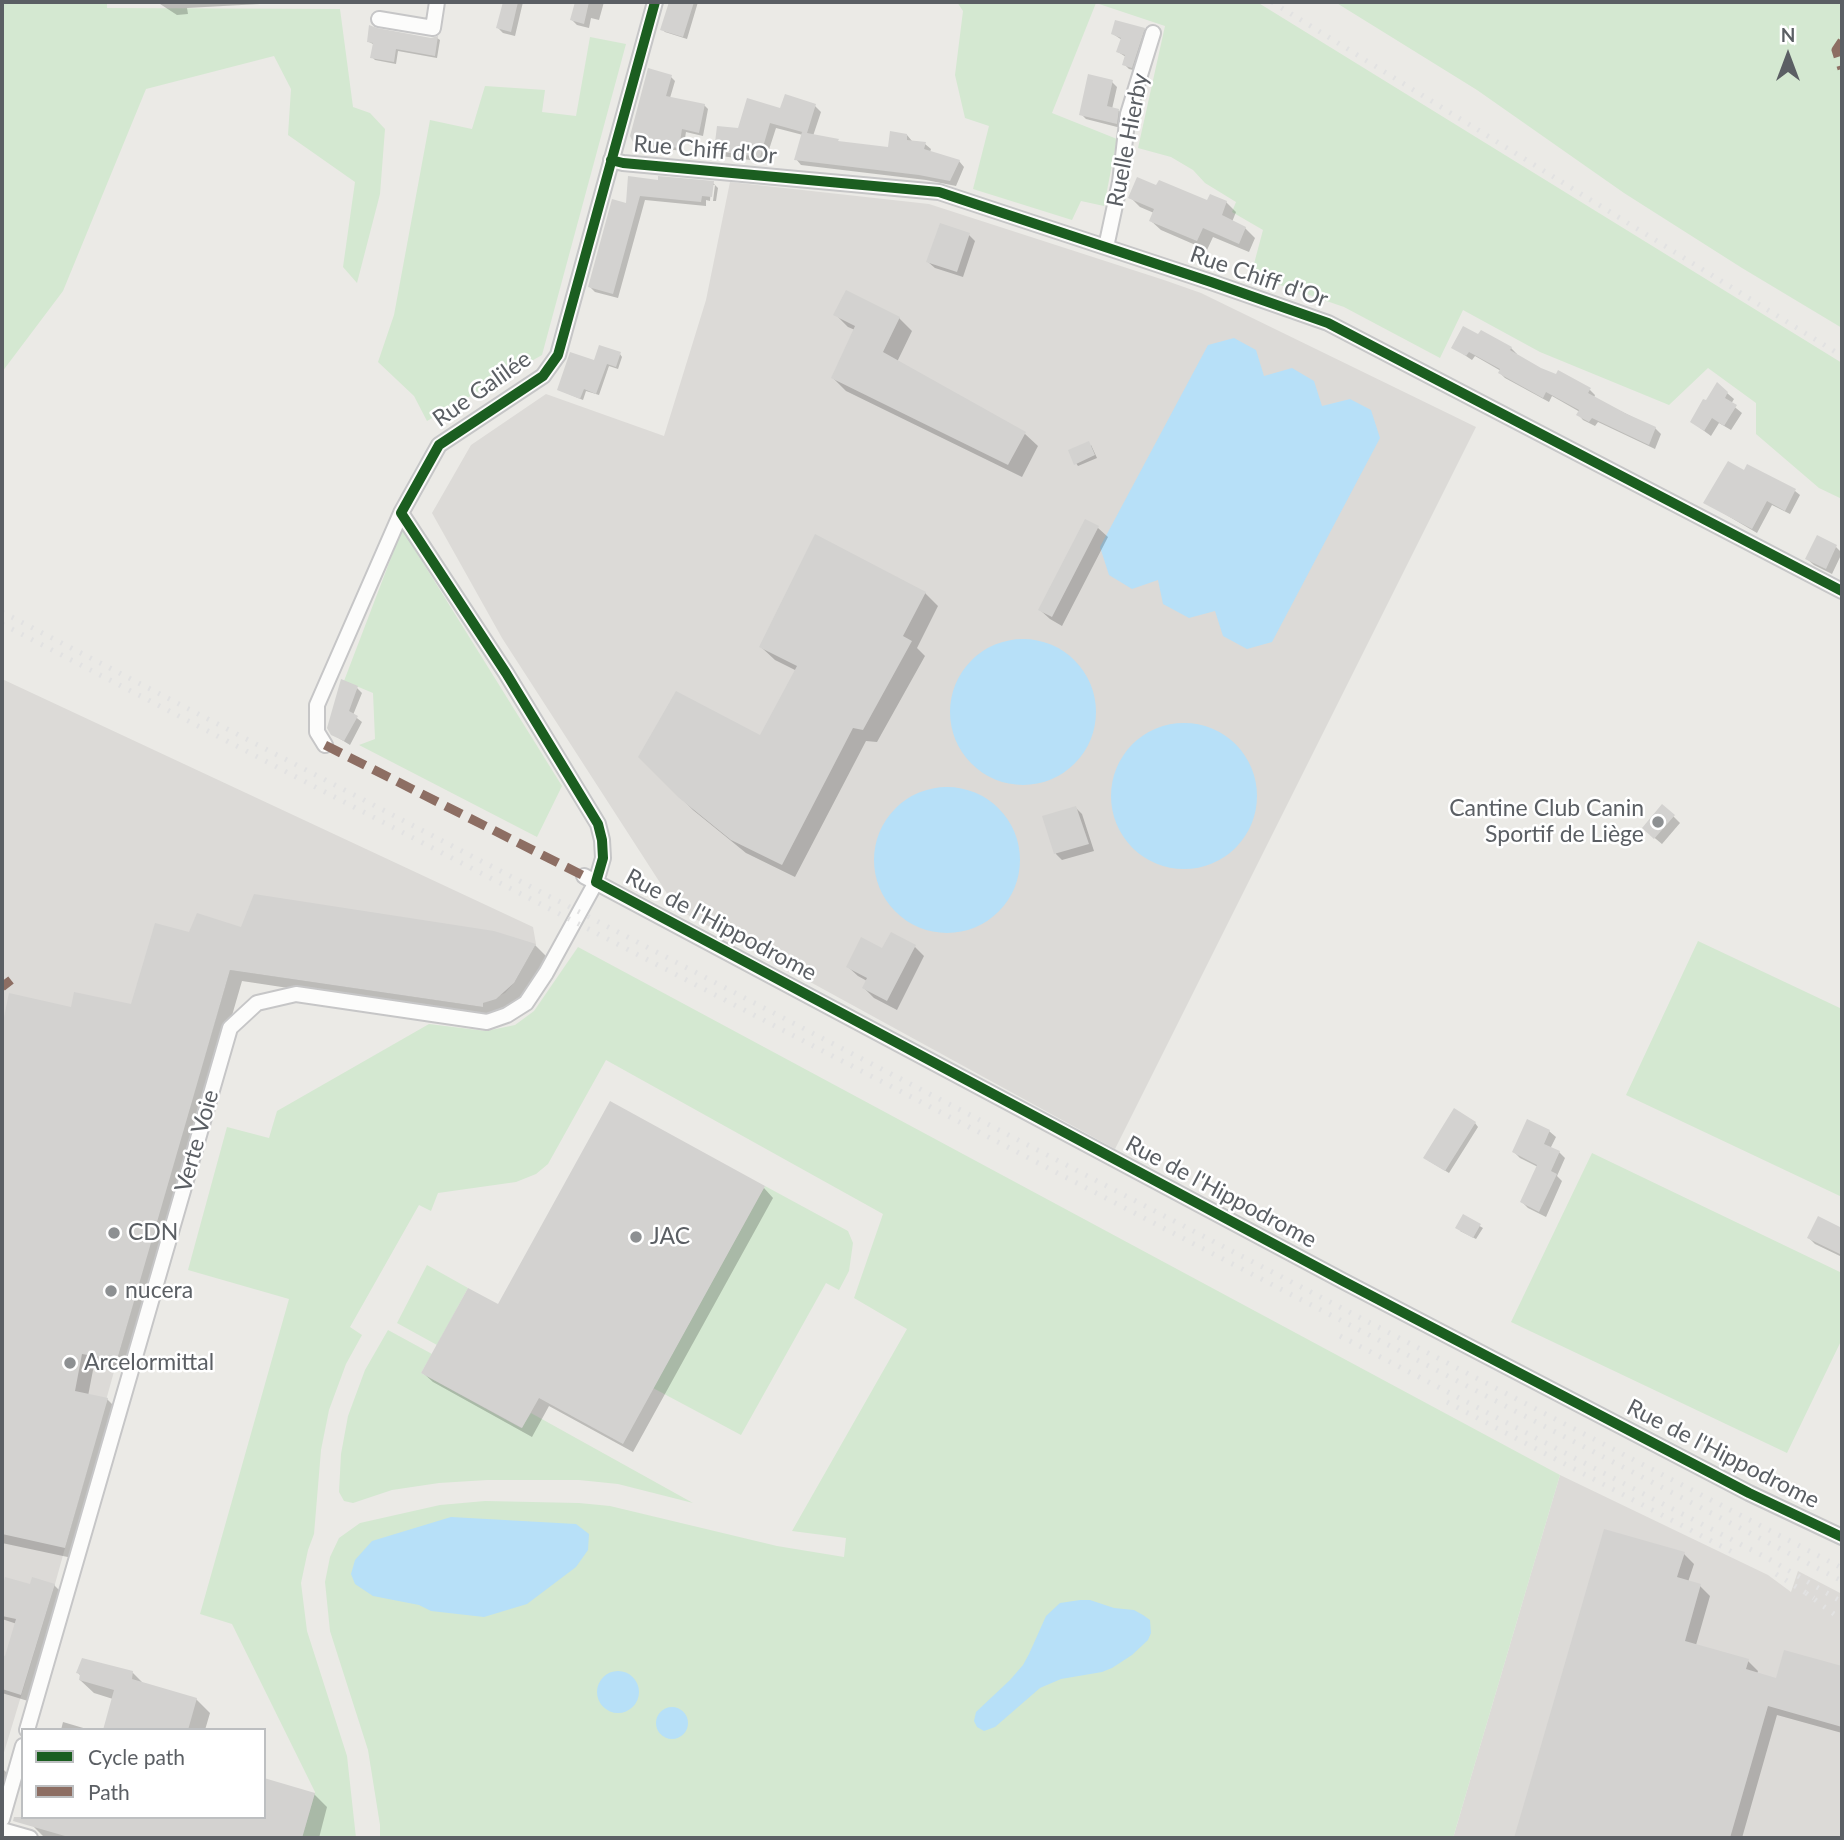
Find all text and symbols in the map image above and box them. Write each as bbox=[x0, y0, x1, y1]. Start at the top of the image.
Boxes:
north arrow bbox=[1753, 21, 1823, 91]
text: N bbox=[1781, 23, 1795, 46]
street label: Ruelle Hierby bbox=[1102, 71, 1154, 209]
street label: Rue Chiff d'Or bbox=[632, 130, 778, 170]
street label: Rue Chiff d'Or bbox=[1187, 241, 1331, 313]
street label: Rue Galilée bbox=[428, 345, 536, 433]
place label: Cantine Club Canin Sportif de Liège bbox=[1449, 795, 1644, 849]
marker: Cantine Club Canin Sportif de Liège bbox=[1650, 814, 1666, 830]
street label: Rue de l'Hippodrome bbox=[621, 863, 821, 987]
street label: Verte Voie bbox=[169, 1087, 225, 1195]
street label: Rue de l'Hippodrome bbox=[1121, 1130, 1321, 1254]
place label: CDN bbox=[128, 1219, 178, 1247]
place label: JAC bbox=[650, 1223, 690, 1251]
marker: CDN bbox=[106, 1225, 122, 1241]
marker: JAC bbox=[628, 1229, 644, 1245]
place label: nucera bbox=[125, 1277, 193, 1305]
marker: nucera bbox=[103, 1283, 119, 1299]
place label: Arcelormittal bbox=[84, 1349, 214, 1377]
marker: Arcelormittal bbox=[62, 1355, 78, 1371]
street label: Rue de l'Hippodrome bbox=[1622, 1393, 1824, 1515]
legend bbox=[21, 1728, 266, 1819]
text: Cycle path bbox=[88, 1744, 185, 1769]
text: Path bbox=[88, 1779, 130, 1804]

